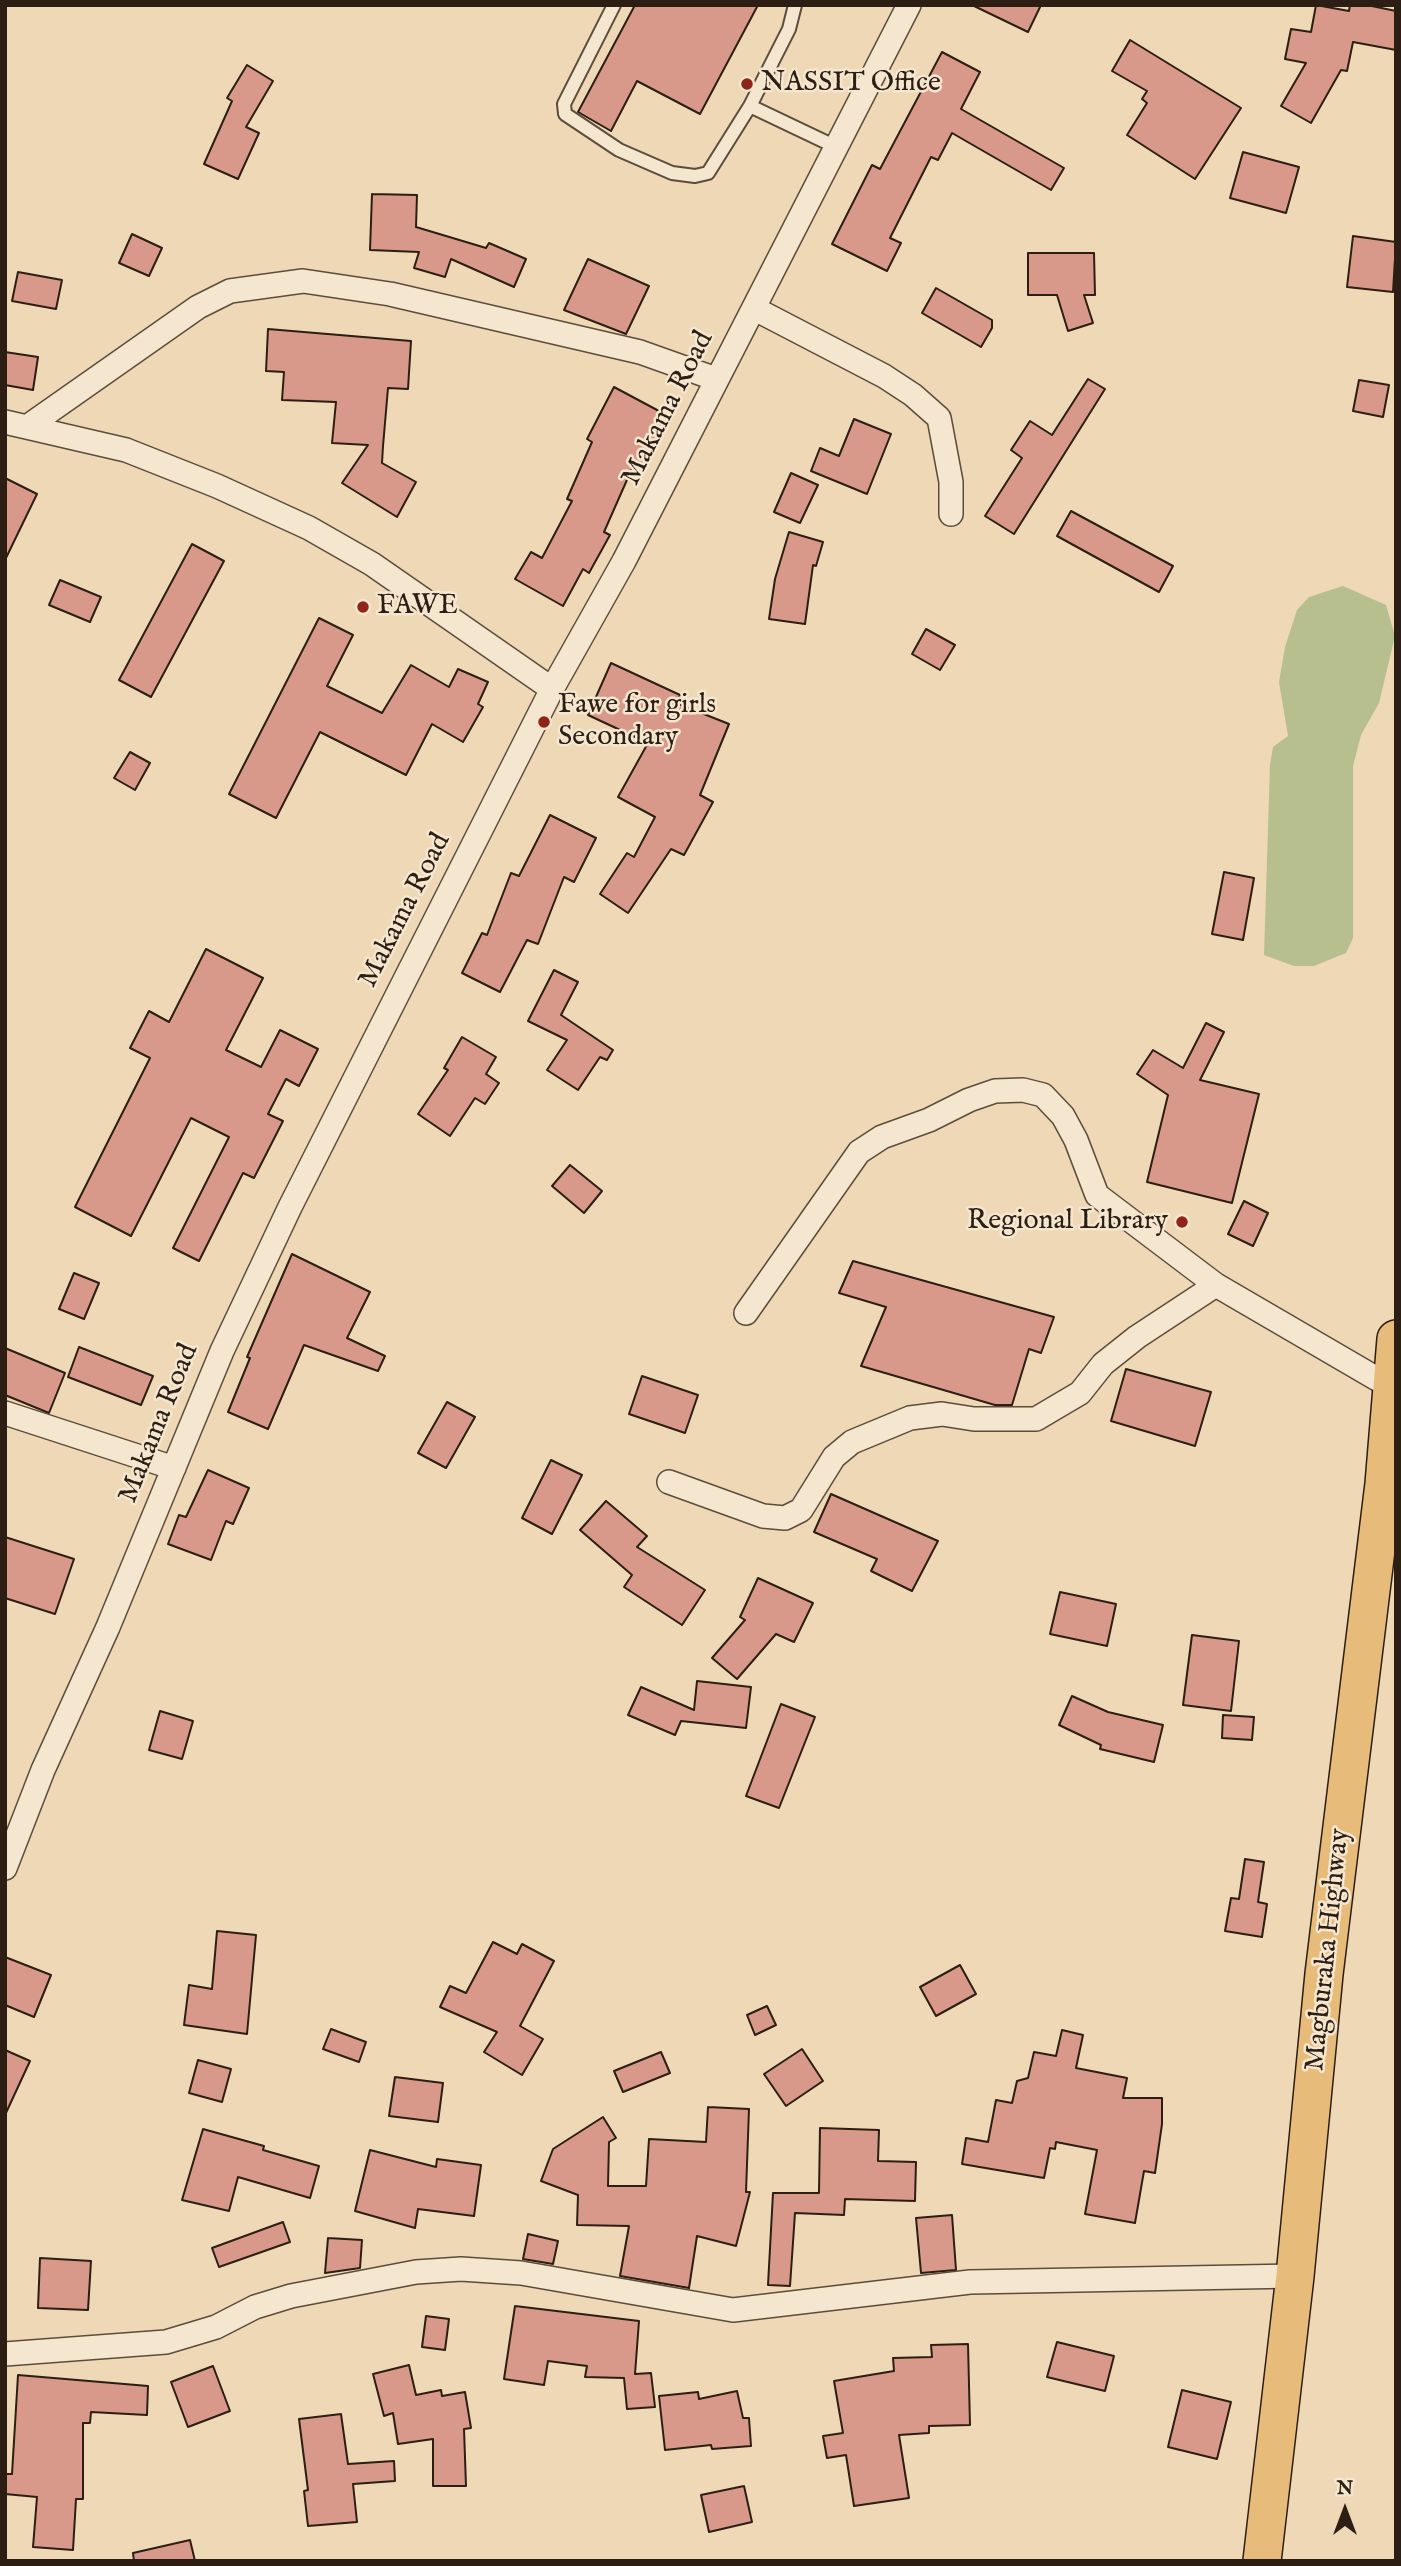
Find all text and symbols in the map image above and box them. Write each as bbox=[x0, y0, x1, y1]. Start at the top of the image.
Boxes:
place label: NASSIT Office bbox=[761, 67, 941, 101]
marker: NASSIT Office bbox=[739, 76, 755, 92]
street label: Makama Road bbox=[616, 326, 722, 492]
place label: FAWE bbox=[377, 590, 458, 624]
marker: FAWE bbox=[355, 599, 371, 615]
place label: Fawe for girls Secondary bbox=[558, 689, 716, 755]
marker: Fawe for girls Secondary bbox=[536, 714, 552, 730]
street label: Makama Road bbox=[353, 828, 459, 994]
place label: Regional Library bbox=[967, 1205, 1168, 1239]
marker: Regional Library bbox=[1174, 1214, 1190, 1230]
street label: Makama Road bbox=[113, 1340, 207, 1508]
street label: Magburaka Highway bbox=[1300, 1827, 1358, 2073]
north arrow bbox=[1310, 2475, 1380, 2545]
text: N bbox=[1337, 2477, 1353, 2501]

